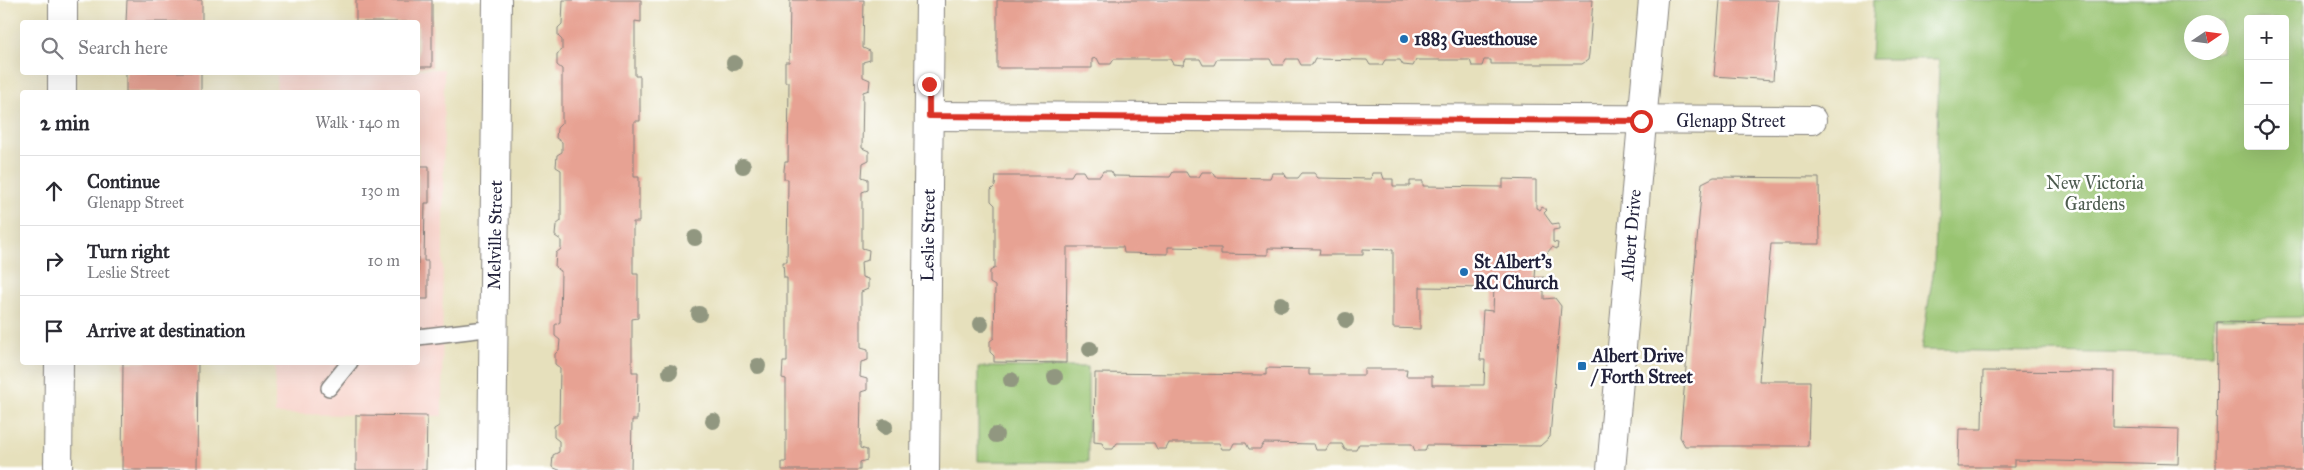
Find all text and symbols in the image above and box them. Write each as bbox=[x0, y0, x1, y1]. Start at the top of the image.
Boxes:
north arrow bbox=[2184, 15, 2229, 60]
map controls bbox=[2244, 15, 2289, 150]
button: + bbox=[2244, 15, 2289, 60]
search box bbox=[20, 20, 420, 75]
place label: 1883 Guesthouse bbox=[1414, 28, 1538, 51]
marker: 1883 Guesthouse bbox=[1398, 33, 1410, 45]
icon: search bbox=[38, 34, 66, 62]
text: Search here bbox=[78, 36, 168, 59]
button: − bbox=[2244, 60, 2289, 105]
route end bbox=[918, 73, 941, 96]
button: locate bbox=[2244, 105, 2289, 150]
text: 2 min bbox=[40, 110, 90, 136]
route start bbox=[1630, 110, 1653, 133]
street label: Glenapp Street bbox=[1676, 110, 1786, 132]
text: Walk · 140 m bbox=[315, 113, 400, 132]
text: Continue bbox=[87, 170, 160, 193]
park label: New Victoria Gardens bbox=[2046, 172, 2144, 215]
icon: ahead bbox=[40, 177, 68, 205]
street label: Melville Street bbox=[483, 179, 507, 290]
text: 130 m bbox=[361, 181, 400, 200]
street label: Leslie Street bbox=[916, 188, 940, 282]
street label: Albert Drive bbox=[1616, 188, 1646, 283]
text: Glenapp Street bbox=[87, 193, 184, 212]
text: Turn right bbox=[87, 240, 170, 263]
icon: right bbox=[40, 247, 68, 275]
text: 10 m bbox=[368, 251, 400, 270]
place label: St Albert's RC Church bbox=[1474, 251, 1559, 294]
text: Leslie Street bbox=[87, 263, 170, 282]
marker: St Albert's RC Church bbox=[1458, 266, 1470, 278]
icon: arrive bbox=[40, 317, 68, 345]
text: Arrive at destination bbox=[87, 319, 245, 342]
place label: Albert Drive / Forth Street bbox=[1590, 345, 1694, 388]
marker: Albert Drive / Forth Street bbox=[1576, 360, 1588, 372]

